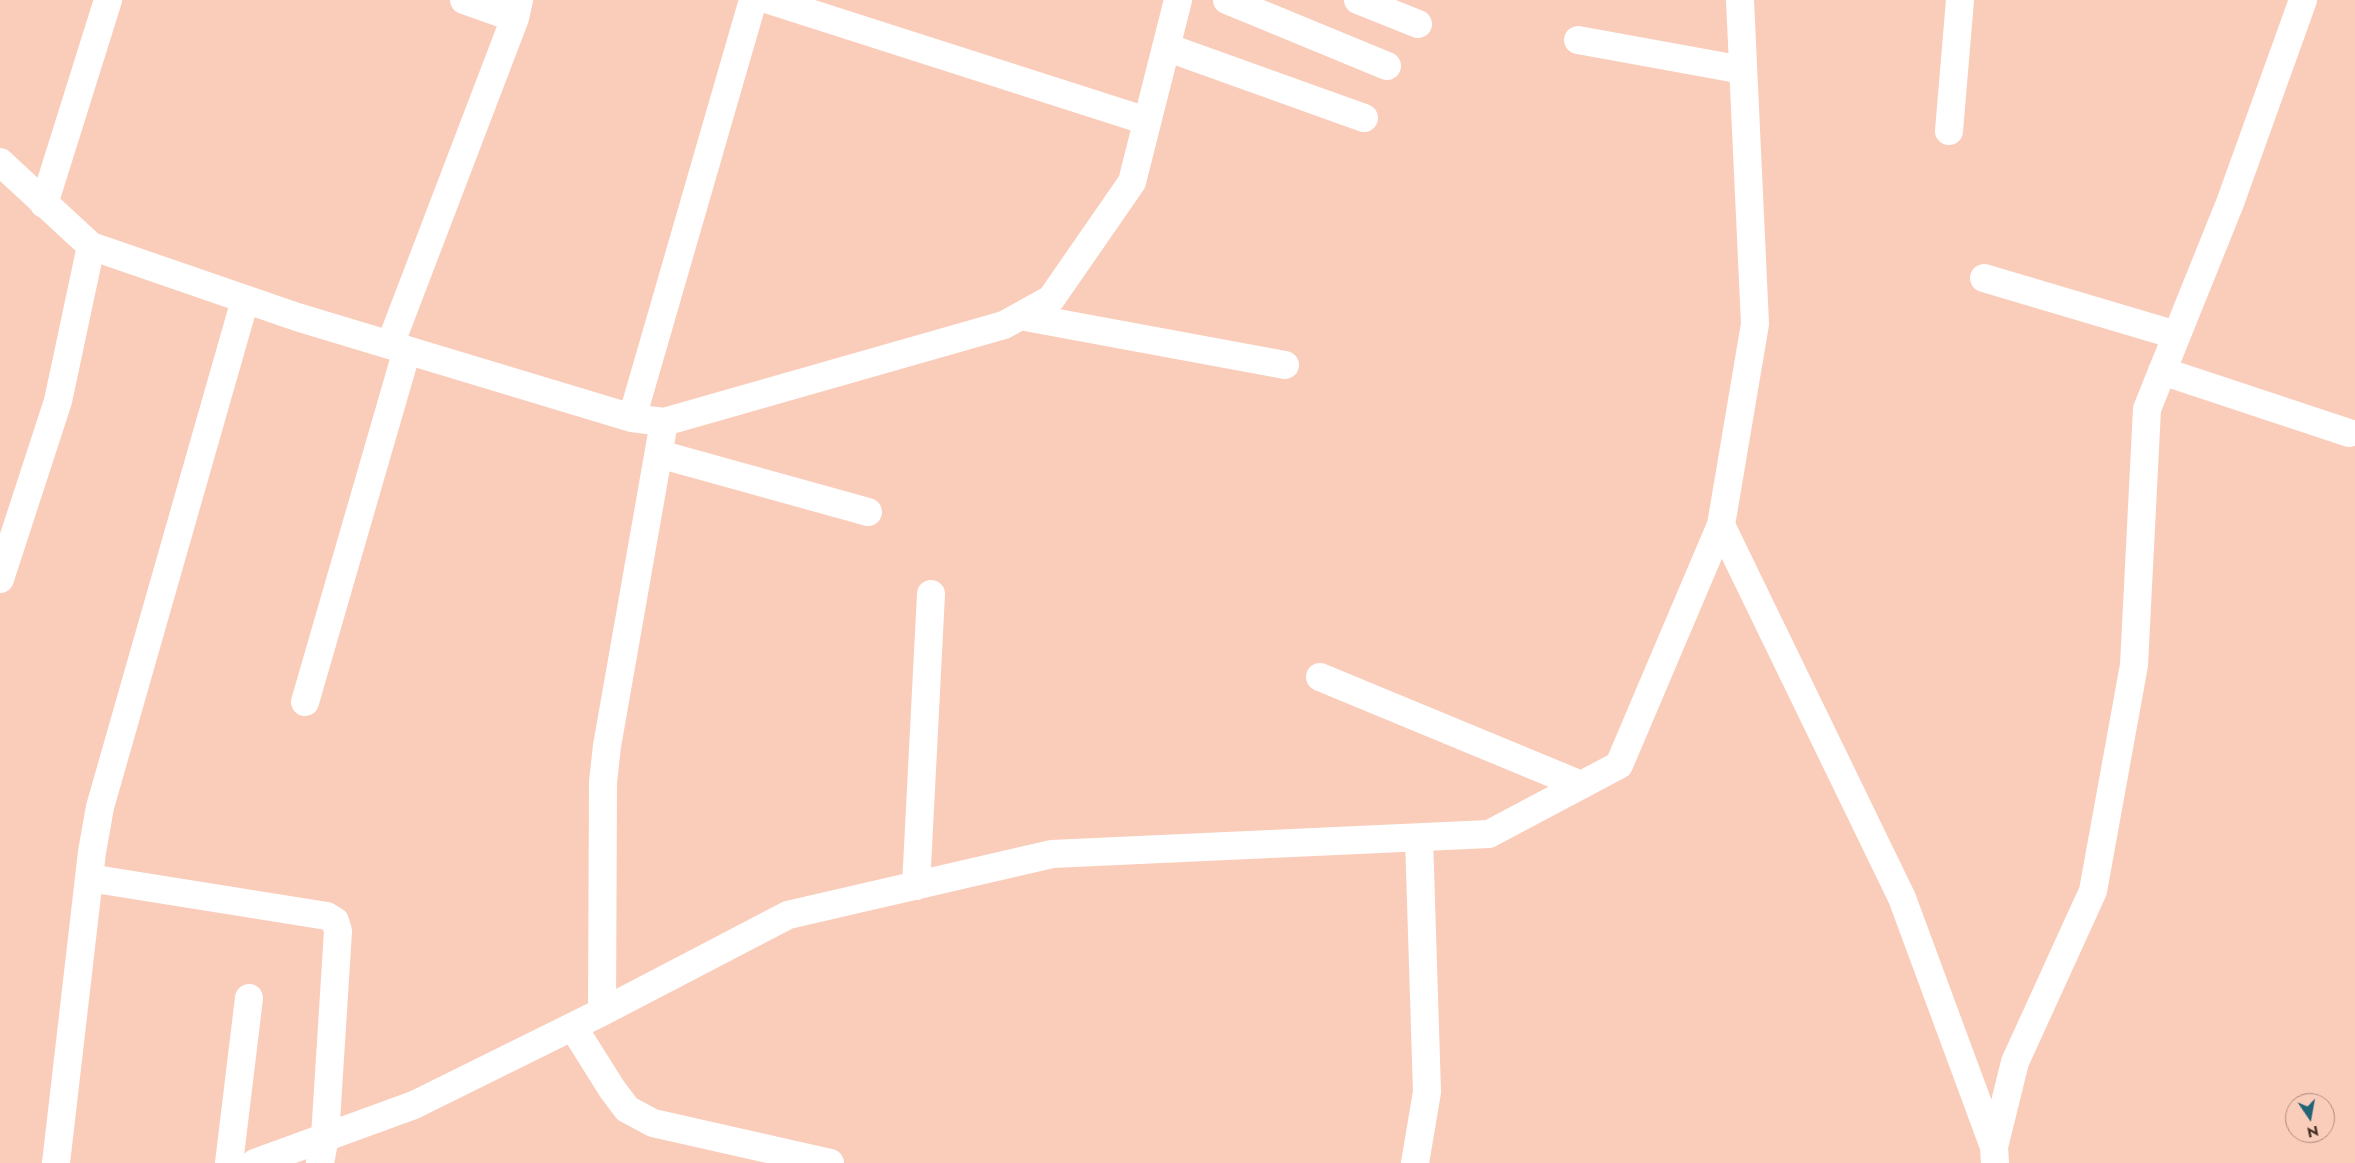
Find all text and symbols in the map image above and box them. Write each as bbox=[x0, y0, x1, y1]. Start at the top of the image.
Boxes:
north arrow bbox=[2285, 1093, 2335, 1143]
text: N bbox=[2305, 1121, 2320, 1143]

